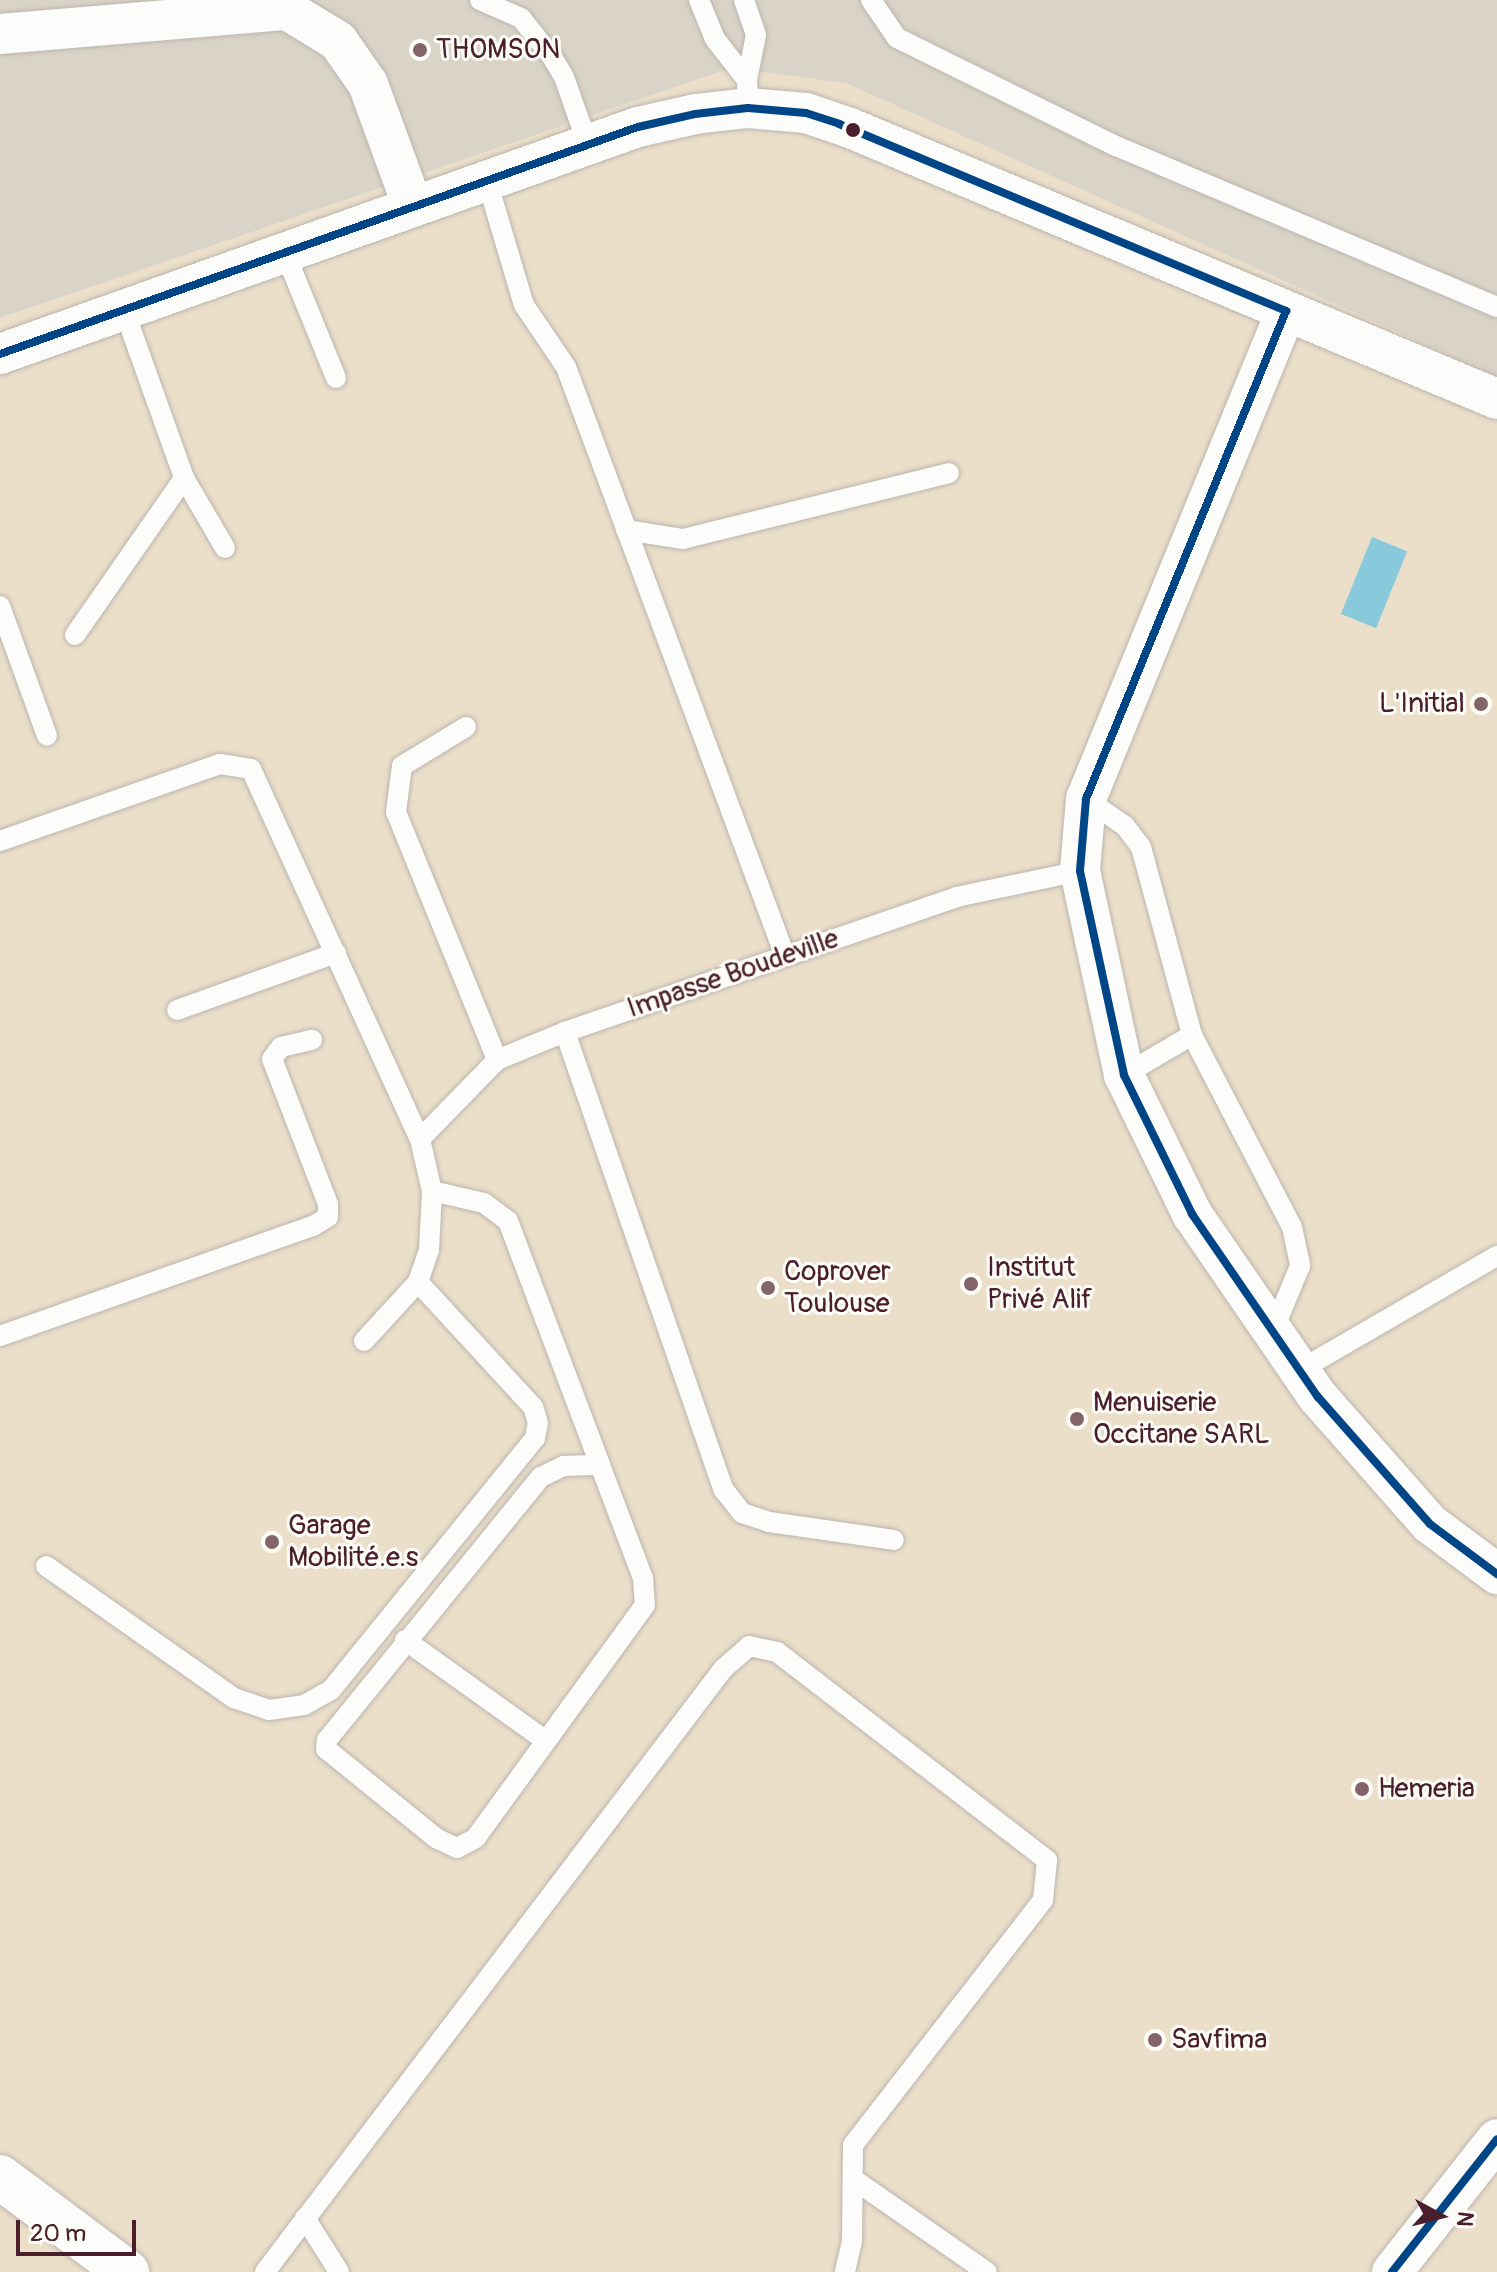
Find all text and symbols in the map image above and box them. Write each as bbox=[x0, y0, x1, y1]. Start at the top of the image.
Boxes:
place label: THOMSON bbox=[436, 33, 560, 67]
marker: THOMSON bbox=[411, 41, 429, 59]
unlabelled marker bbox=[845, 122, 861, 138]
place label: L'Initial bbox=[1379, 687, 1465, 721]
marker: L'Initial bbox=[1472, 695, 1490, 713]
street label: Impasse Boudeville bbox=[623, 922, 843, 1026]
place label: Institut Privé Alif bbox=[987, 1251, 1092, 1317]
place label: Coprover Toulouse bbox=[784, 1255, 891, 1321]
marker: Institut Privé Alif bbox=[962, 1275, 980, 1293]
marker: Coprover Toulouse bbox=[759, 1279, 777, 1297]
place label: Menuiserie Occitane SARL bbox=[1093, 1386, 1270, 1452]
marker: Menuiserie Occitane SARL bbox=[1068, 1410, 1086, 1428]
place label: Garage Mobilité.e.s bbox=[288, 1509, 418, 1575]
marker: Garage Mobilité.e.s bbox=[263, 1533, 281, 1551]
place label: Hemeria bbox=[1378, 1772, 1475, 1806]
marker: Hemeria bbox=[1353, 1780, 1371, 1798]
place label: Savfima bbox=[1171, 2023, 1267, 2057]
marker: Savfima bbox=[1146, 2031, 1164, 2049]
north arrow bbox=[1401, 2176, 1481, 2256]
scale bar bbox=[20, 2204, 140, 2254]
text: N bbox=[1450, 2210, 1480, 2228]
text: 20 m bbox=[30, 2219, 86, 2248]

